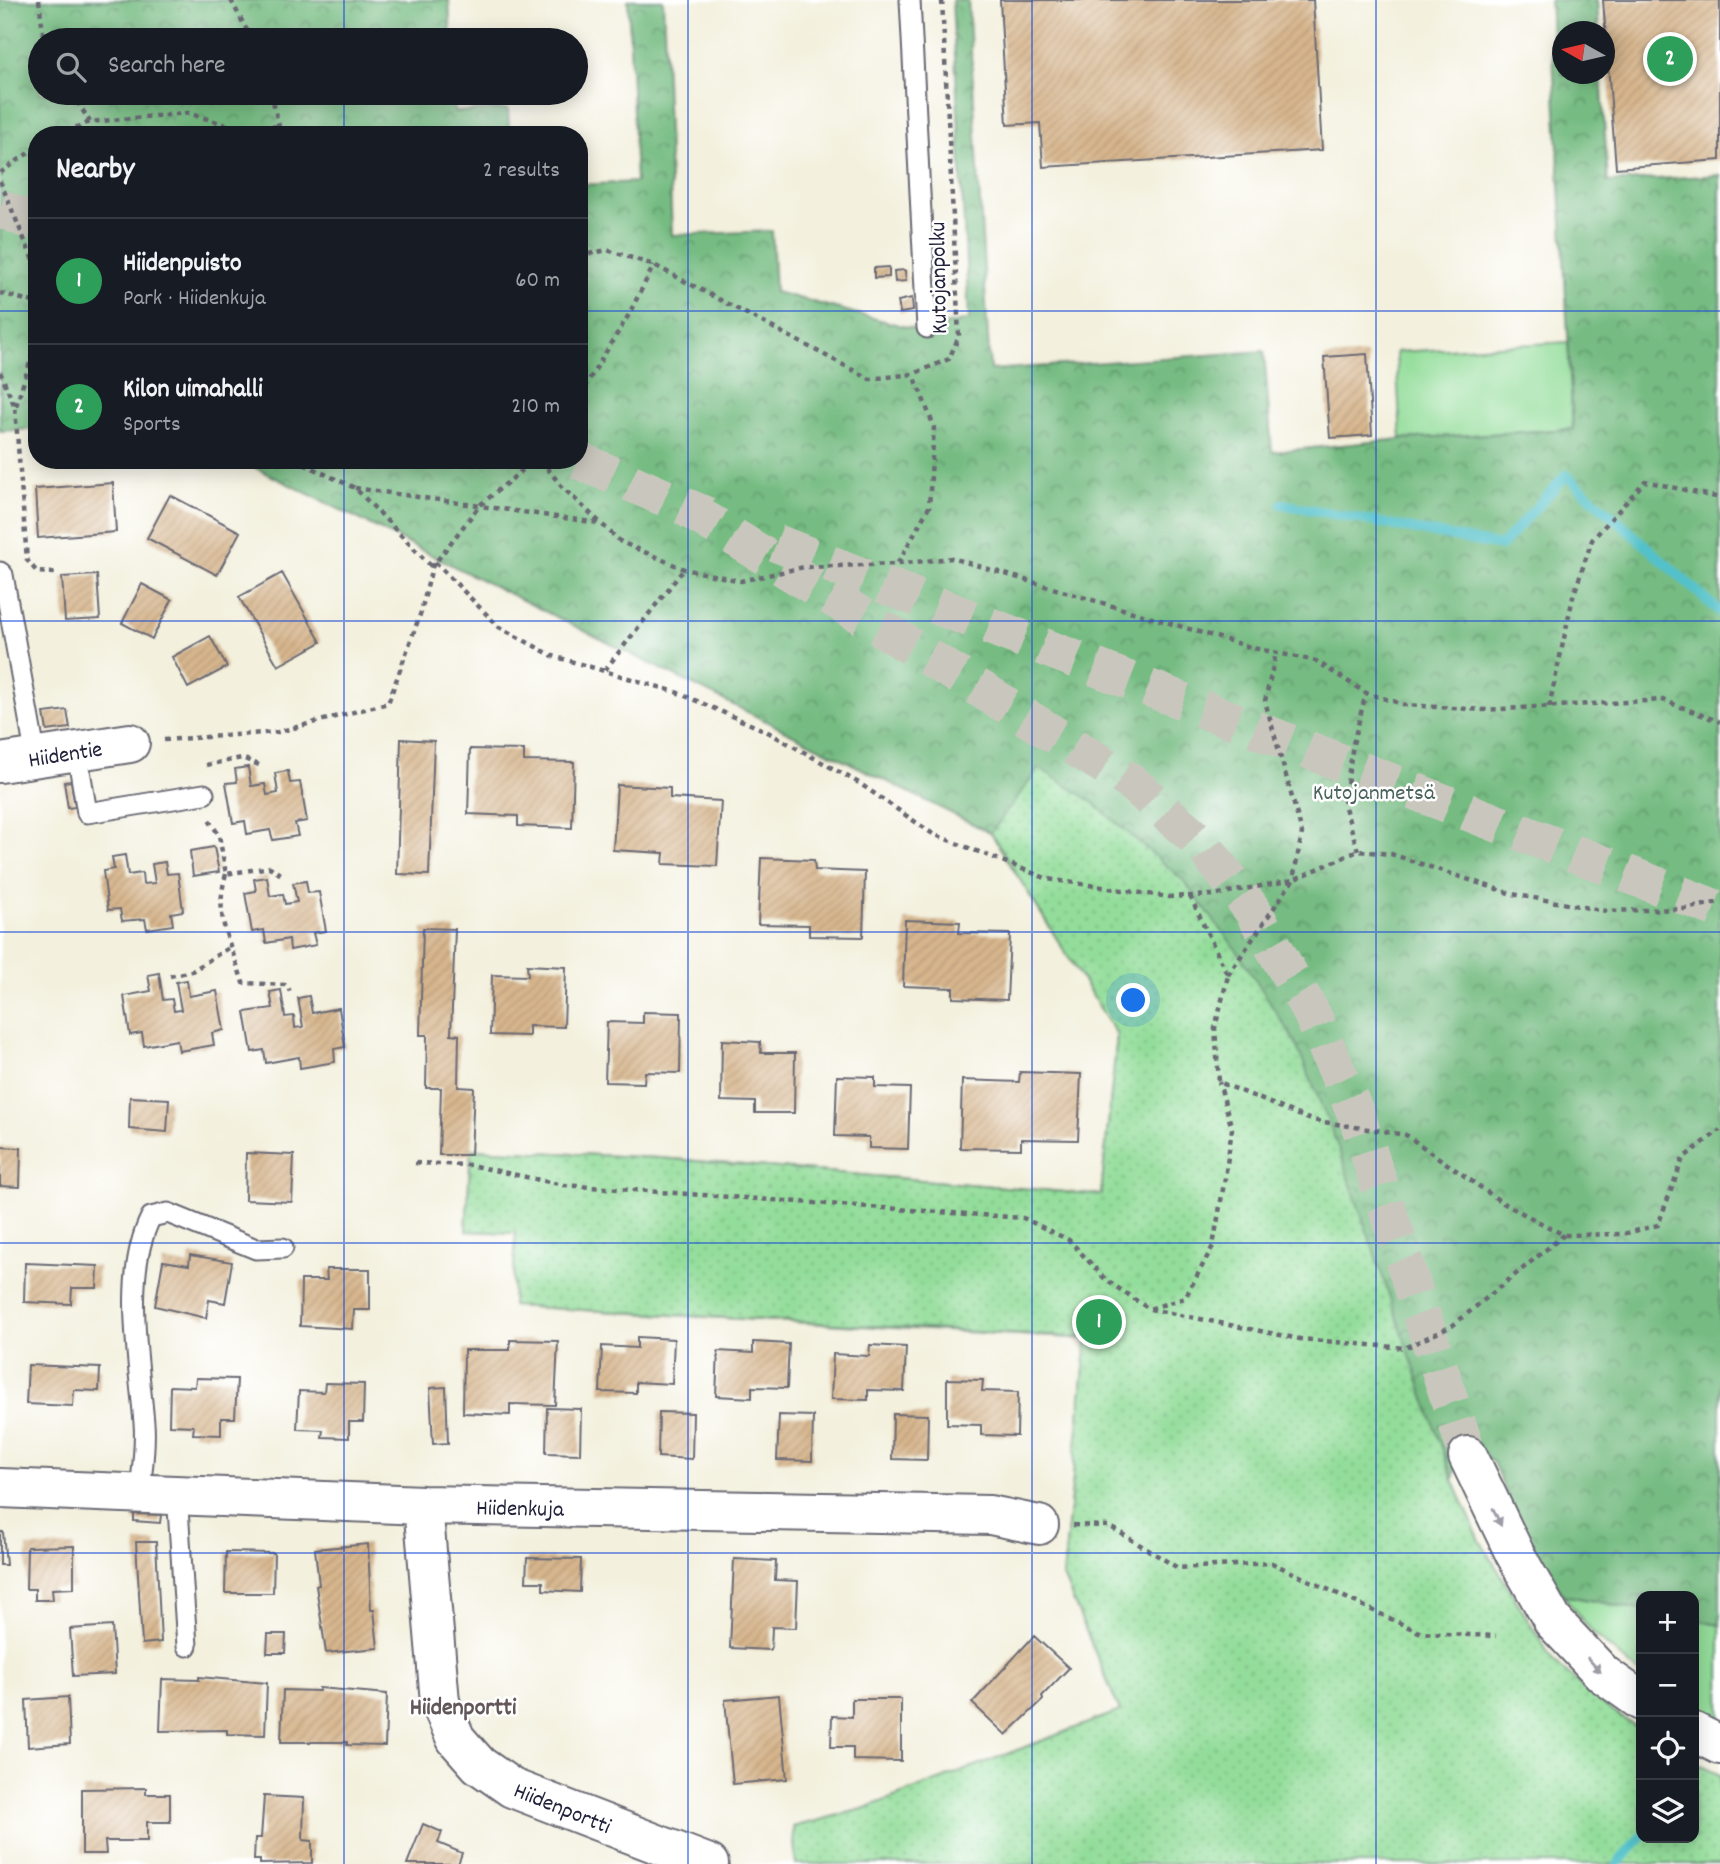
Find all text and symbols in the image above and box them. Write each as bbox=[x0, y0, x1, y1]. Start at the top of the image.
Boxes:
north arrow bbox=[1552, 21, 1615, 84]
search box bbox=[28, 28, 588, 105]
pin: 2 bbox=[1647, 33, 1693, 85]
icon: search bbox=[52, 48, 90, 86]
text: Search here bbox=[108, 48, 226, 85]
text: Nearby bbox=[56, 150, 134, 193]
text: 2 results bbox=[483, 155, 560, 188]
street label: Kutojanpolku bbox=[923, 221, 958, 334]
text: Hiidenpuisto bbox=[123, 246, 242, 283]
text: 1 bbox=[76, 265, 82, 298]
text: 60 m bbox=[515, 265, 560, 298]
text: Park · Hiidenkuja bbox=[123, 283, 266, 316]
text: Kilon uimahalli bbox=[123, 372, 263, 409]
text: 2 bbox=[74, 391, 84, 424]
text: 210 m bbox=[511, 391, 560, 424]
text: Sports bbox=[123, 409, 181, 442]
street label: Hiidentie bbox=[26, 734, 105, 779]
park label: Kutojanmetsä bbox=[1313, 778, 1436, 811]
your location bbox=[1116, 983, 1150, 1017]
pin: 1 bbox=[1076, 1296, 1122, 1348]
street label: Hiidenkuja bbox=[476, 1493, 565, 1528]
one-way arrow bbox=[1492, 1507, 1503, 1527]
map controls bbox=[1636, 1591, 1699, 1843]
button: + bbox=[1636, 1591, 1699, 1654]
button: − bbox=[1636, 1654, 1699, 1717]
one-way arrow bbox=[1586, 1656, 1602, 1673]
district label: Hiidenportti bbox=[410, 1692, 517, 1726]
button: locate bbox=[1636, 1717, 1699, 1780]
street label: Hiidenportti bbox=[508, 1776, 615, 1845]
button: layers bbox=[1636, 1780, 1699, 1843]

